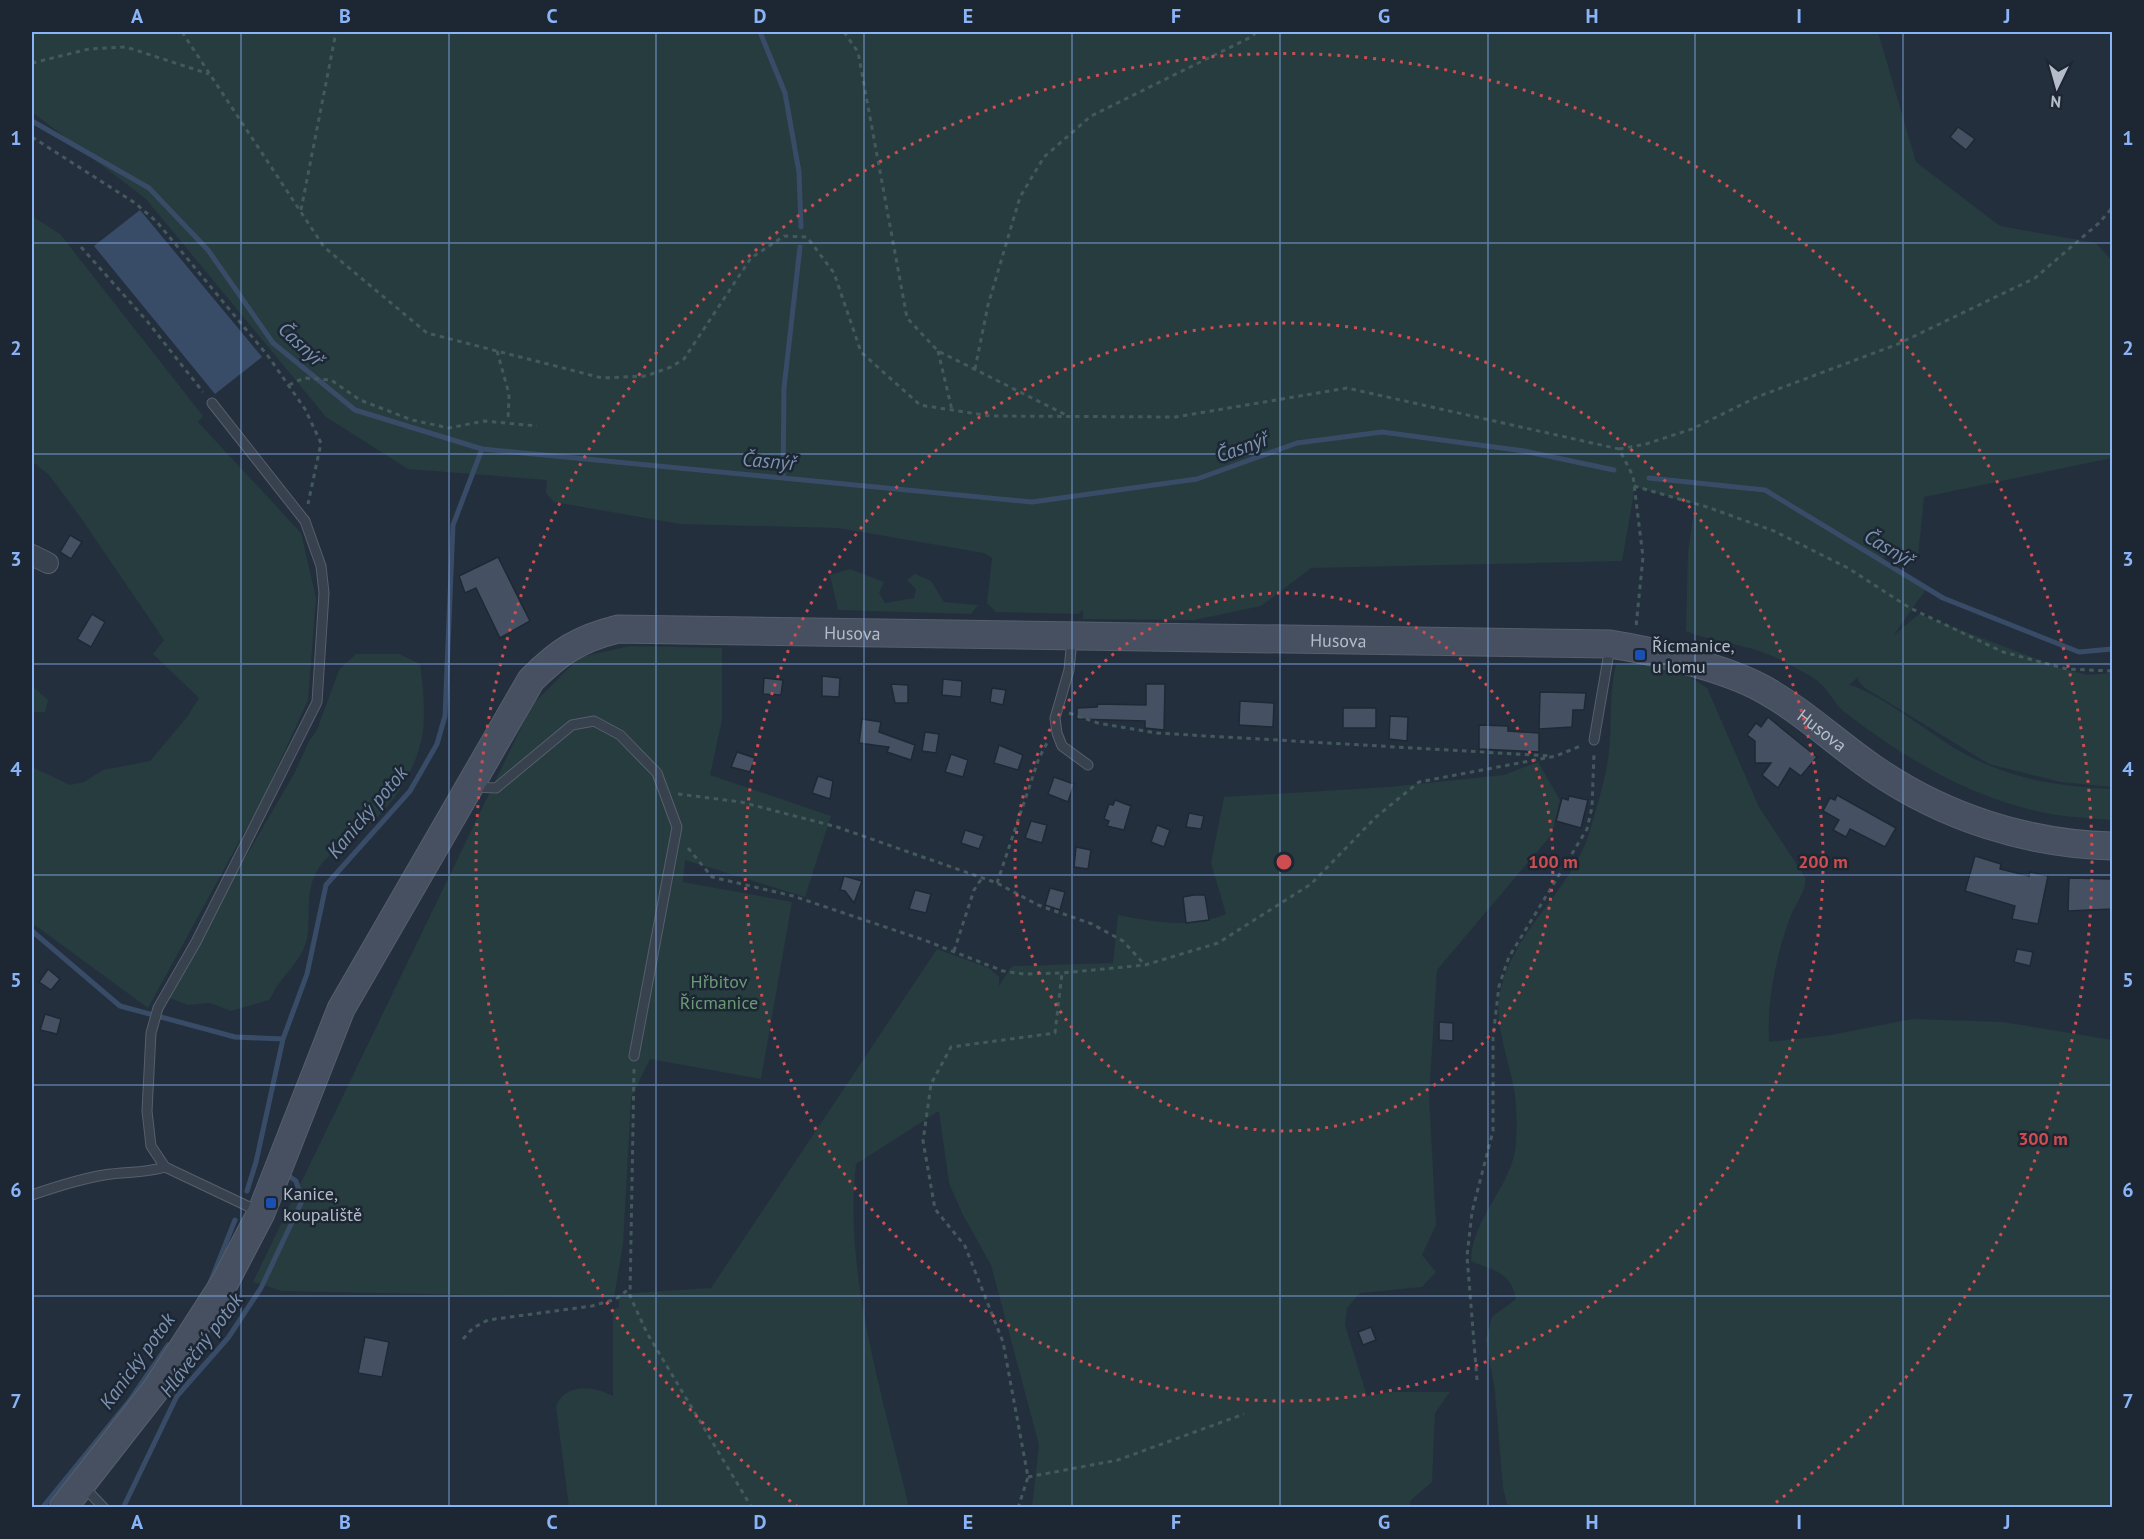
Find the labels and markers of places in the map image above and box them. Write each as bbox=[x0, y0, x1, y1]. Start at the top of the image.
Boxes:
place label: Řícmanice, u lomu bbox=[1652, 634, 1735, 678]
marker: Řícmanice, u lomu bbox=[1633, 648, 1647, 662]
centre of rings bbox=[1274, 852, 1294, 872]
place label: Kanice, koupaliště bbox=[283, 1182, 362, 1226]
marker: Kanice, koupaliště bbox=[264, 1196, 278, 1210]

